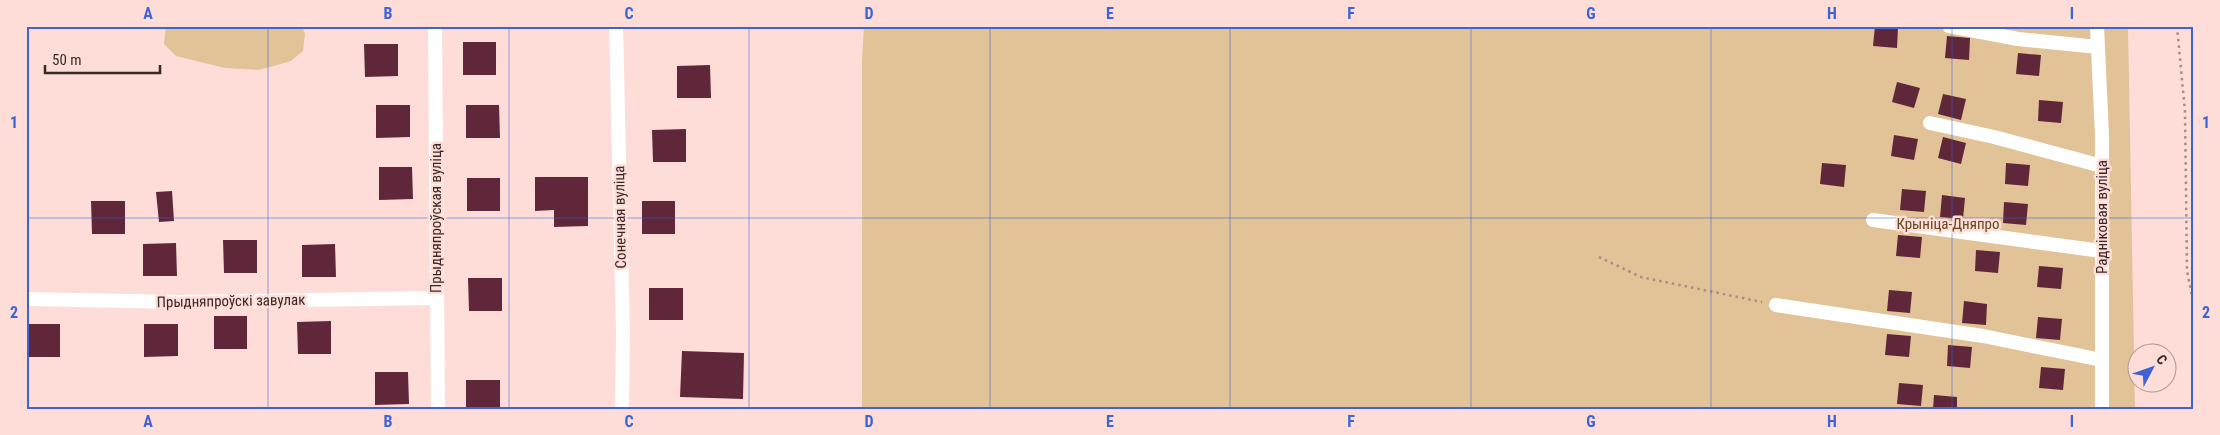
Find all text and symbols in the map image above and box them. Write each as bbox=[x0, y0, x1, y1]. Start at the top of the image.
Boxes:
text: A bbox=[143, 4, 153, 23]
text: B bbox=[384, 4, 393, 23]
text: C bbox=[624, 4, 634, 23]
text: D bbox=[864, 4, 874, 23]
text: E bbox=[1106, 4, 1114, 23]
text: F bbox=[1347, 4, 1355, 23]
text: G bbox=[1586, 4, 1596, 23]
text: H bbox=[1827, 4, 1837, 23]
text: I bbox=[2070, 4, 2074, 23]
scale bar bbox=[45, 42, 160, 74]
text: 50 m bbox=[52, 51, 82, 69]
text: 1 bbox=[10, 113, 18, 132]
text: 1 bbox=[2202, 113, 2210, 132]
street label: Прыдняпроўская вуліца bbox=[427, 143, 445, 293]
street label: Радніковая вуліца bbox=[2093, 160, 2111, 274]
street label: Сонечная вуліца bbox=[610, 165, 630, 269]
park label: Крыніца-Дняпро bbox=[1896, 215, 2000, 233]
street label: Прыдняпроўскі завулак bbox=[156, 291, 306, 311]
text: 2 bbox=[10, 303, 18, 322]
text: 2 bbox=[2202, 303, 2210, 322]
north arrow bbox=[2128, 342, 2178, 392]
text: С bbox=[2153, 351, 2170, 368]
text: A bbox=[143, 412, 153, 431]
text: B bbox=[384, 412, 393, 431]
text: C bbox=[624, 412, 634, 431]
text: D bbox=[864, 412, 874, 431]
text: E bbox=[1106, 412, 1114, 431]
text: F bbox=[1347, 412, 1355, 431]
text: G bbox=[1586, 412, 1596, 431]
text: H bbox=[1827, 412, 1837, 431]
text: I bbox=[2070, 412, 2074, 431]

